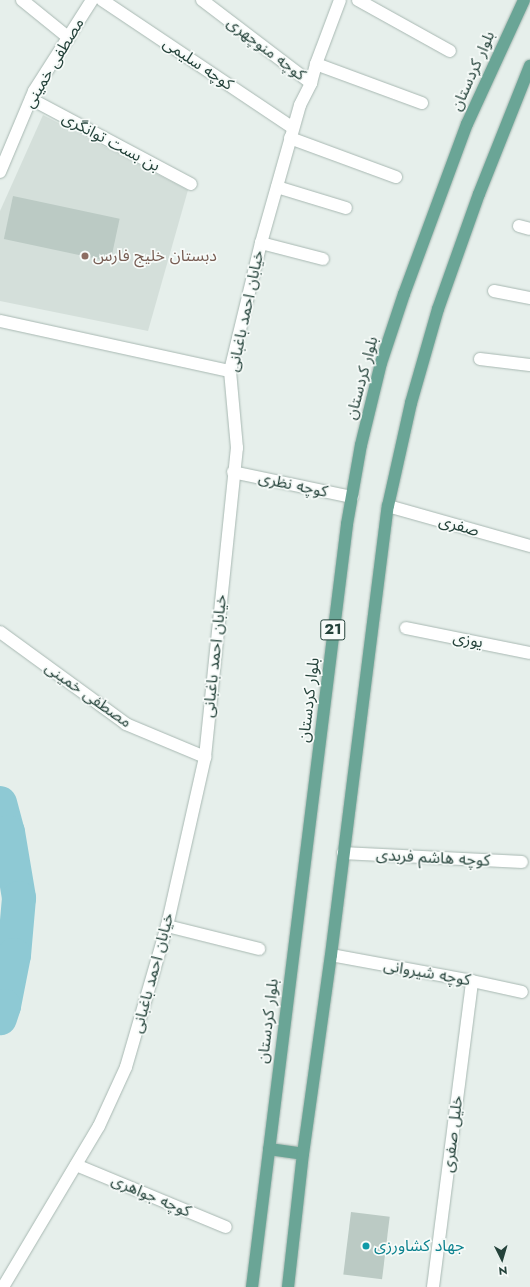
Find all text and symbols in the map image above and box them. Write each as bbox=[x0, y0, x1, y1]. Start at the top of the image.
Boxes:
street label: کوچه منوچهری bbox=[223, 13, 309, 85]
street label: مصطفی خمینی bbox=[20, 15, 88, 111]
street label: بلوار کردستان bbox=[447, 28, 499, 114]
street label: کوچه سلیمی bbox=[159, 34, 237, 94]
street label: بن بست توانگری bbox=[59, 108, 163, 176]
place label: دبستان خلیج فارس bbox=[93, 246, 217, 266]
street label: خیابان احمد باغبانی bbox=[224, 248, 268, 374]
marker: دبستان خلیج فارس bbox=[80, 251, 90, 261]
street label: بلوار کردستان bbox=[342, 334, 382, 422]
street label: کوچه نظری bbox=[257, 468, 329, 502]
street label: صفری bbox=[437, 511, 481, 541]
street label: خیابان احمد باغبانی bbox=[199, 593, 231, 719]
road number: 21 bbox=[320, 617, 346, 643]
street label: یوزی bbox=[451, 628, 485, 652]
street label: بلوار کردستان bbox=[294, 656, 324, 744]
street label: مصطفی خمینی bbox=[41, 658, 135, 732]
street label: کوچه هاشم فربدی bbox=[375, 845, 491, 871]
street label: خیابان احمد باغبانی bbox=[128, 911, 178, 1035]
street label: کوچه شیروانی bbox=[382, 956, 472, 990]
street label: بلوار کردستان bbox=[253, 977, 283, 1065]
street label: خلیل صفری bbox=[439, 1094, 467, 1174]
street label: کوچه جواهری bbox=[108, 1171, 194, 1221]
place label: جهاد کشاورزی bbox=[374, 1236, 465, 1256]
north arrow bbox=[482, 1239, 522, 1279]
marker: جهاد کشاورزی bbox=[361, 1241, 371, 1251]
text: N bbox=[498, 1263, 508, 1279]

